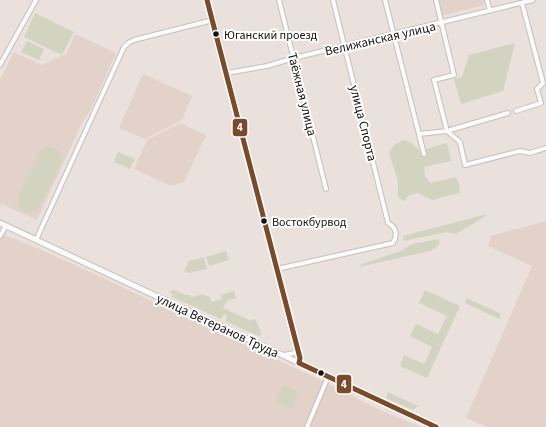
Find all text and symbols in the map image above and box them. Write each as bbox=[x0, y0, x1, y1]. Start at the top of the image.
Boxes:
street label: Велижанская улица bbox=[323, 17, 437, 60]
place label: Юганский проезд bbox=[224, 27, 318, 44]
marker: Юганский проезд bbox=[211, 29, 221, 39]
street label: Таёжная улица bbox=[283, 51, 321, 138]
street label: улица Спорта bbox=[345, 83, 381, 163]
line badge: 4 bbox=[232, 118, 248, 137]
text: 4 bbox=[237, 120, 243, 135]
place label: Востокбурвод bbox=[272, 214, 347, 231]
marker: Востокбурвод bbox=[259, 216, 269, 226]
street label: улица Ветеранов Труда bbox=[153, 290, 282, 362]
unlabelled marker bbox=[316, 368, 326, 378]
line badge: 4 bbox=[336, 374, 352, 394]
text: 4 bbox=[341, 377, 347, 392]

